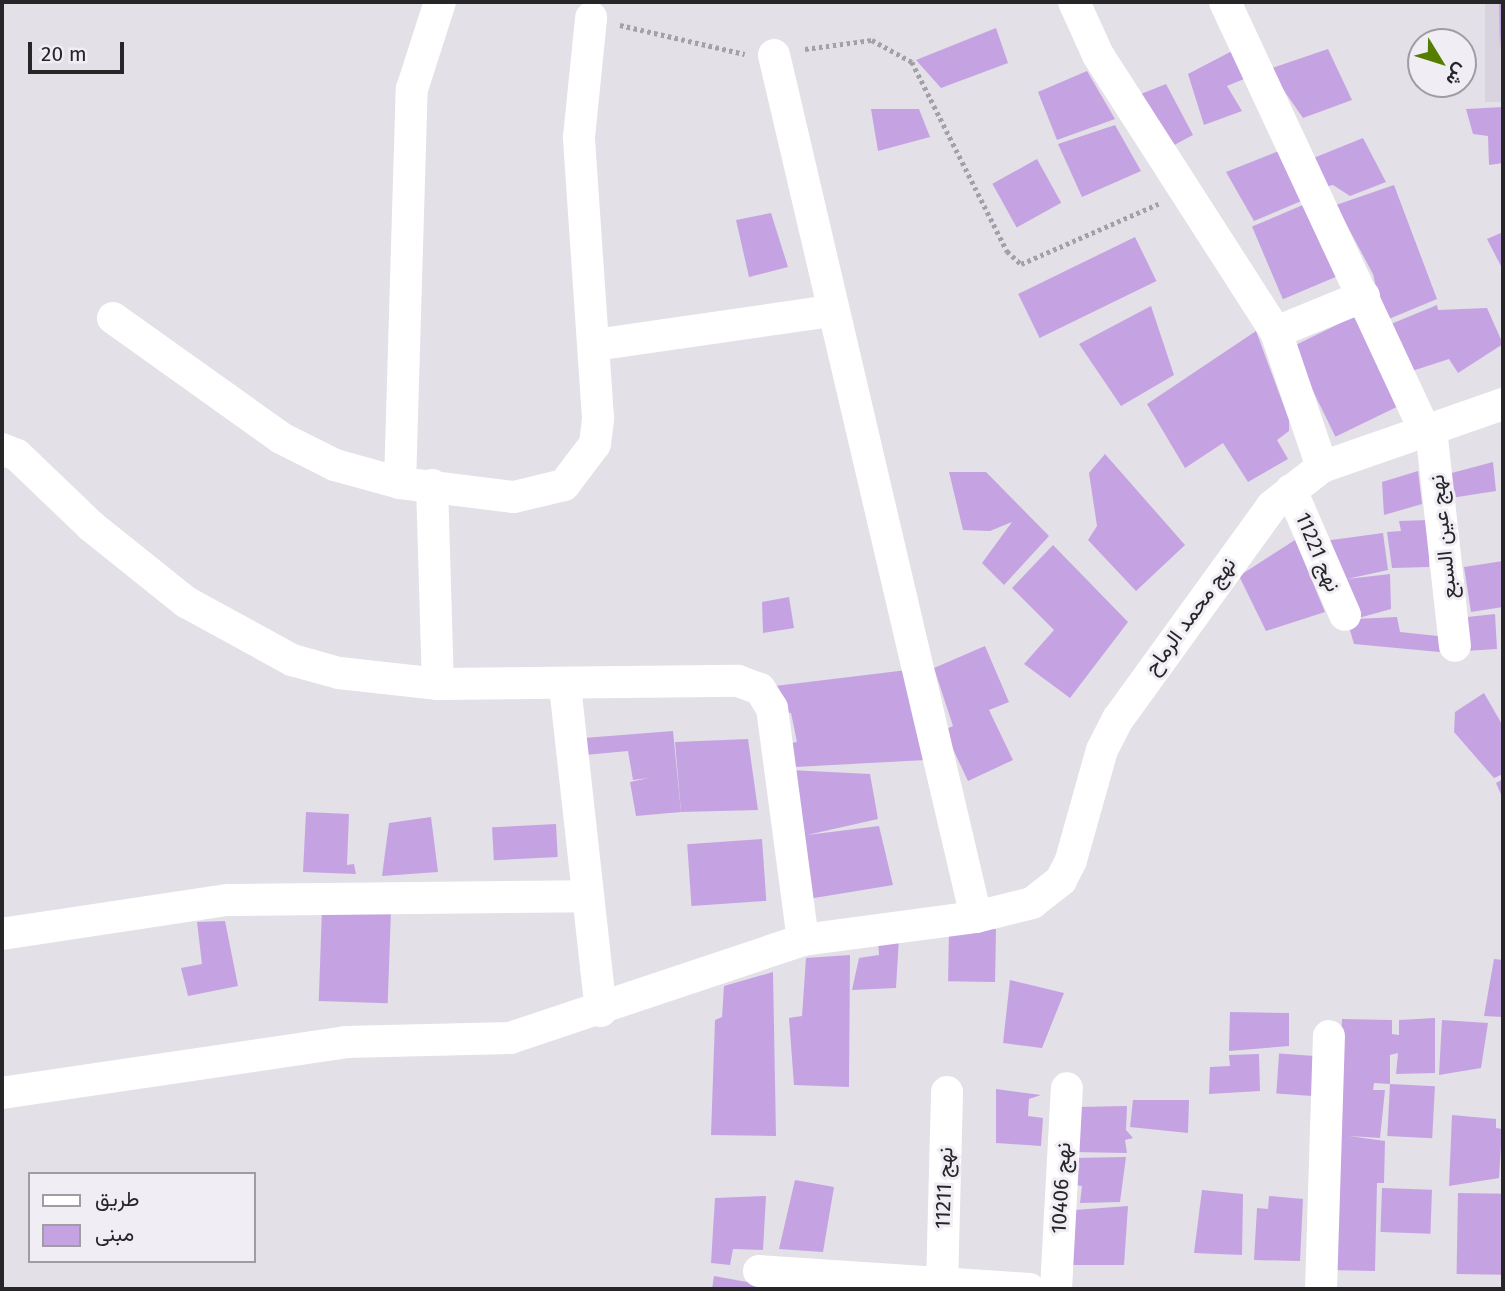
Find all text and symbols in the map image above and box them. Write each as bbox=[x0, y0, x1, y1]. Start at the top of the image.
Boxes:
scale bar bbox=[32, 28, 128, 72]
north arrow bbox=[1407, 28, 1477, 98]
text: 20 m bbox=[41, 41, 87, 67]
text: ش bbox=[1441, 59, 1473, 91]
street label: نهج عين السبع bbox=[1424, 474, 1462, 600]
street label: نهج 11221 bbox=[1290, 509, 1346, 595]
street label: نهج محمد الرماح bbox=[1139, 552, 1241, 680]
street label: نهج 10406 bbox=[1046, 1142, 1076, 1234]
street label: نهج 11211 bbox=[930, 1147, 958, 1229]
legend bbox=[28, 1172, 256, 1263]
text: طريق bbox=[95, 1186, 140, 1212]
text: مبنى bbox=[95, 1221, 134, 1247]

